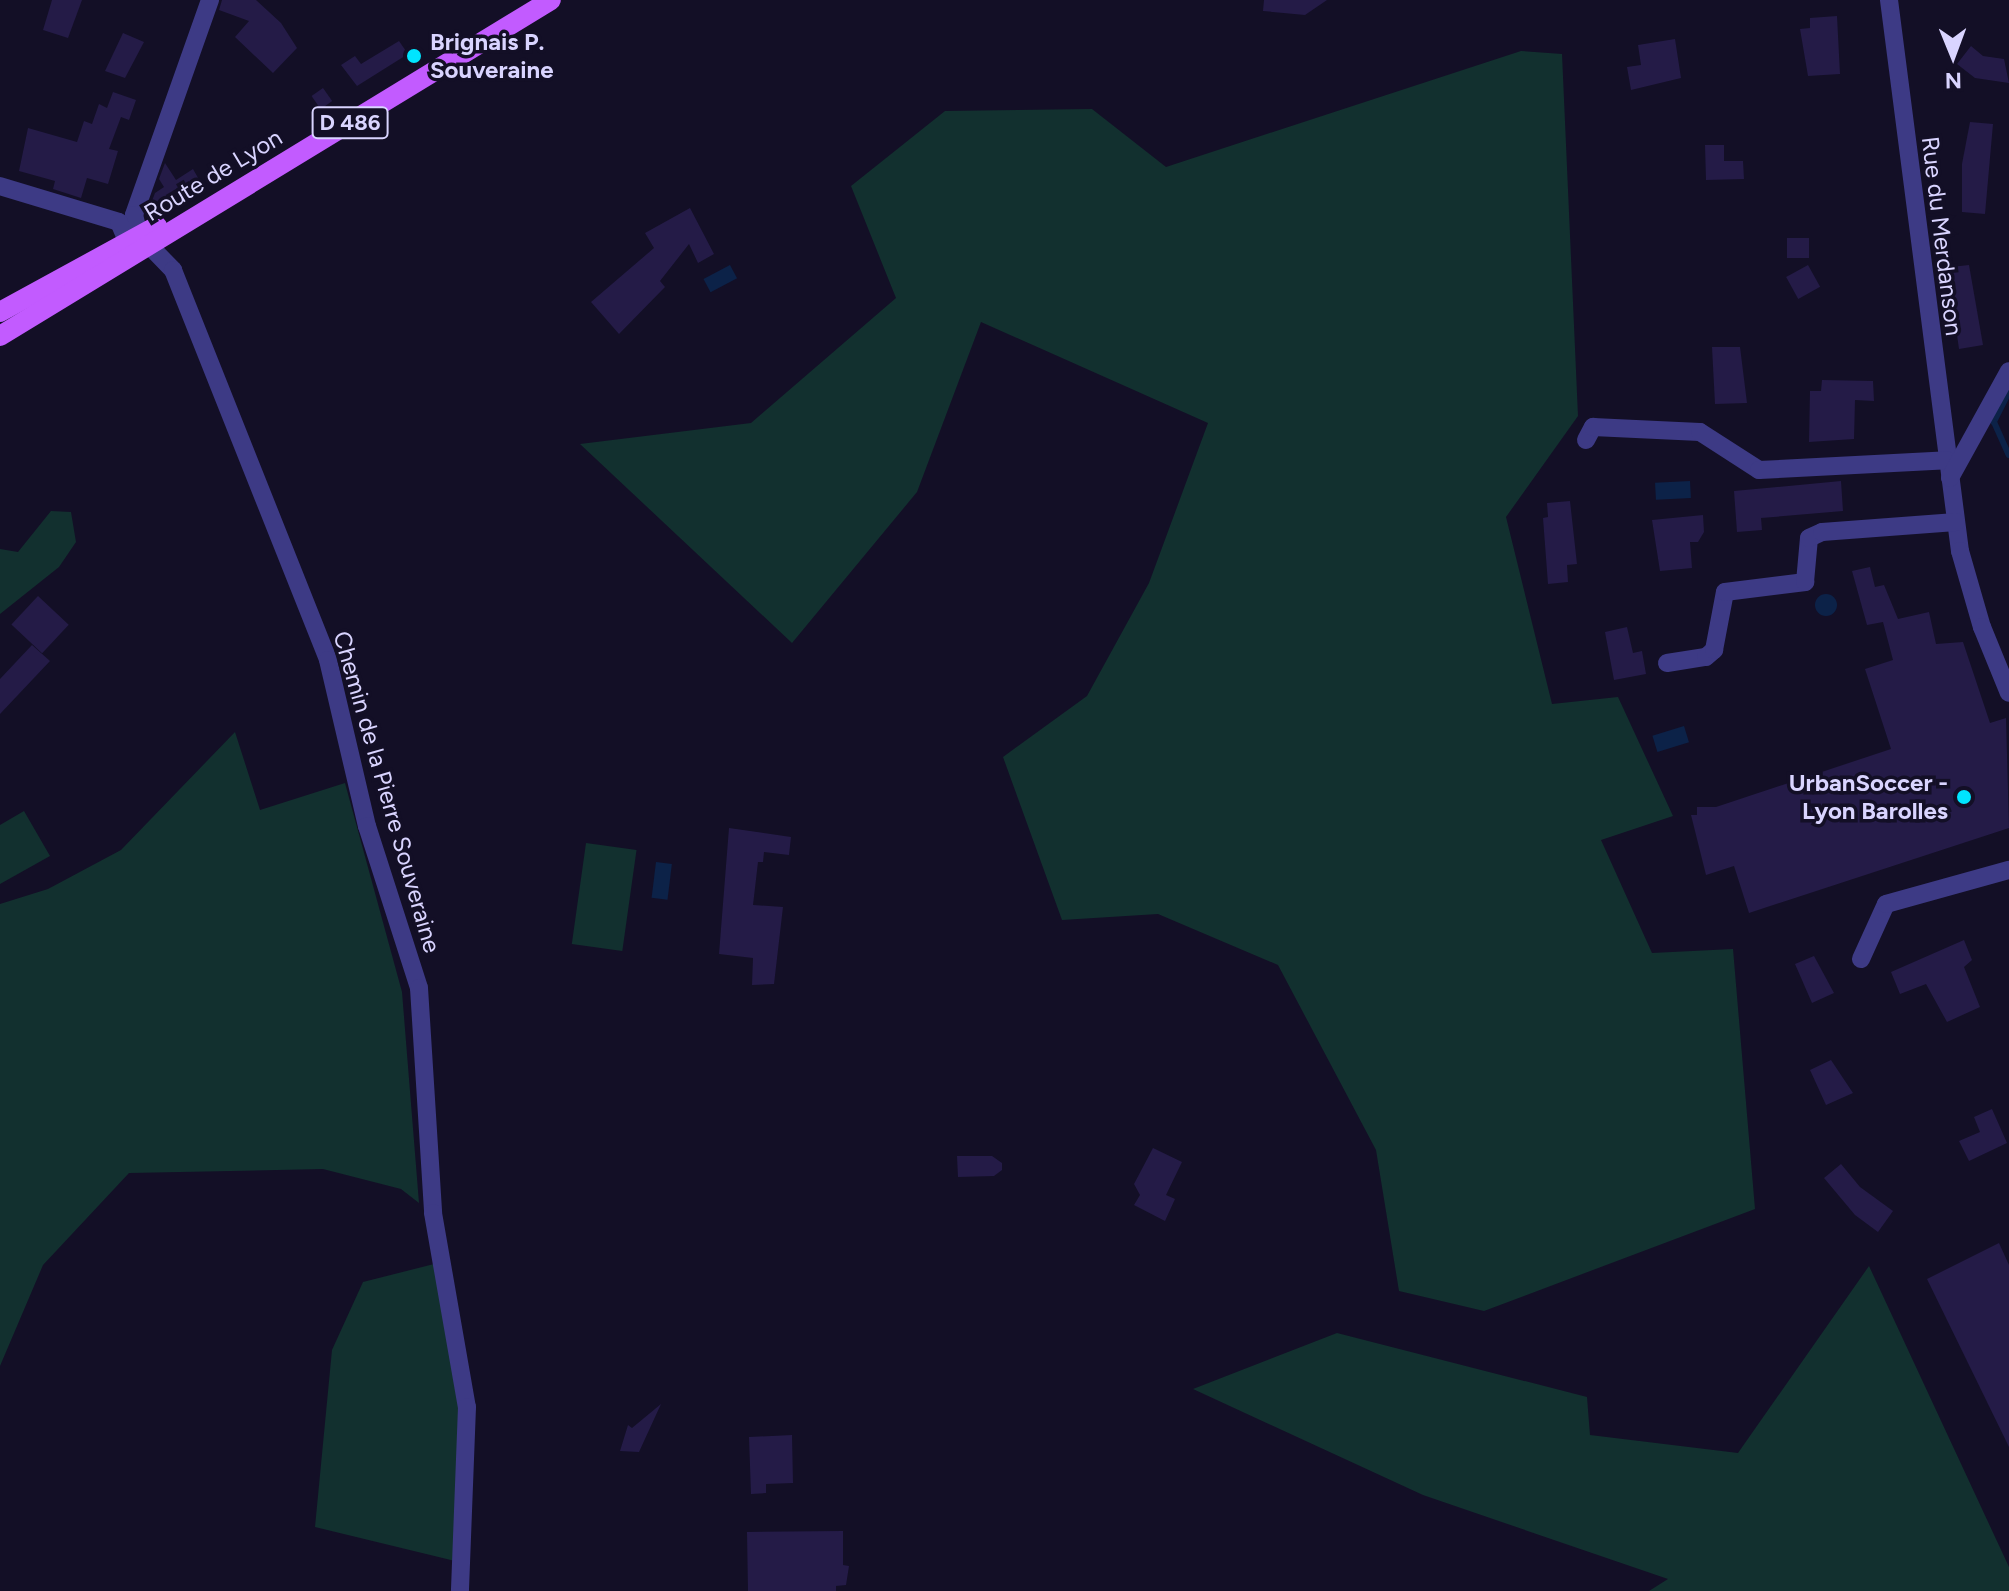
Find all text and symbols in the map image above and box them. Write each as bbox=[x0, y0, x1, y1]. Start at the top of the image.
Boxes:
north arrow bbox=[1913, 16, 1993, 96]
place label: Brignais P. Souveraine bbox=[430, 28, 554, 84]
marker: Brignais P. Souveraine bbox=[405, 47, 423, 65]
text: N bbox=[1945, 67, 1962, 94]
road number: D 486 bbox=[310, 105, 390, 141]
street label: Route de Lyon bbox=[139, 123, 287, 227]
street label: Rue du Merdanson bbox=[1915, 135, 1969, 337]
street label: Chemin de la Pierre Souveraine bbox=[327, 628, 447, 956]
place label: UrbanSoccer - Lyon Barolles bbox=[1789, 769, 1948, 825]
marker: UrbanSoccer - Lyon Barolles bbox=[1955, 788, 1973, 806]

